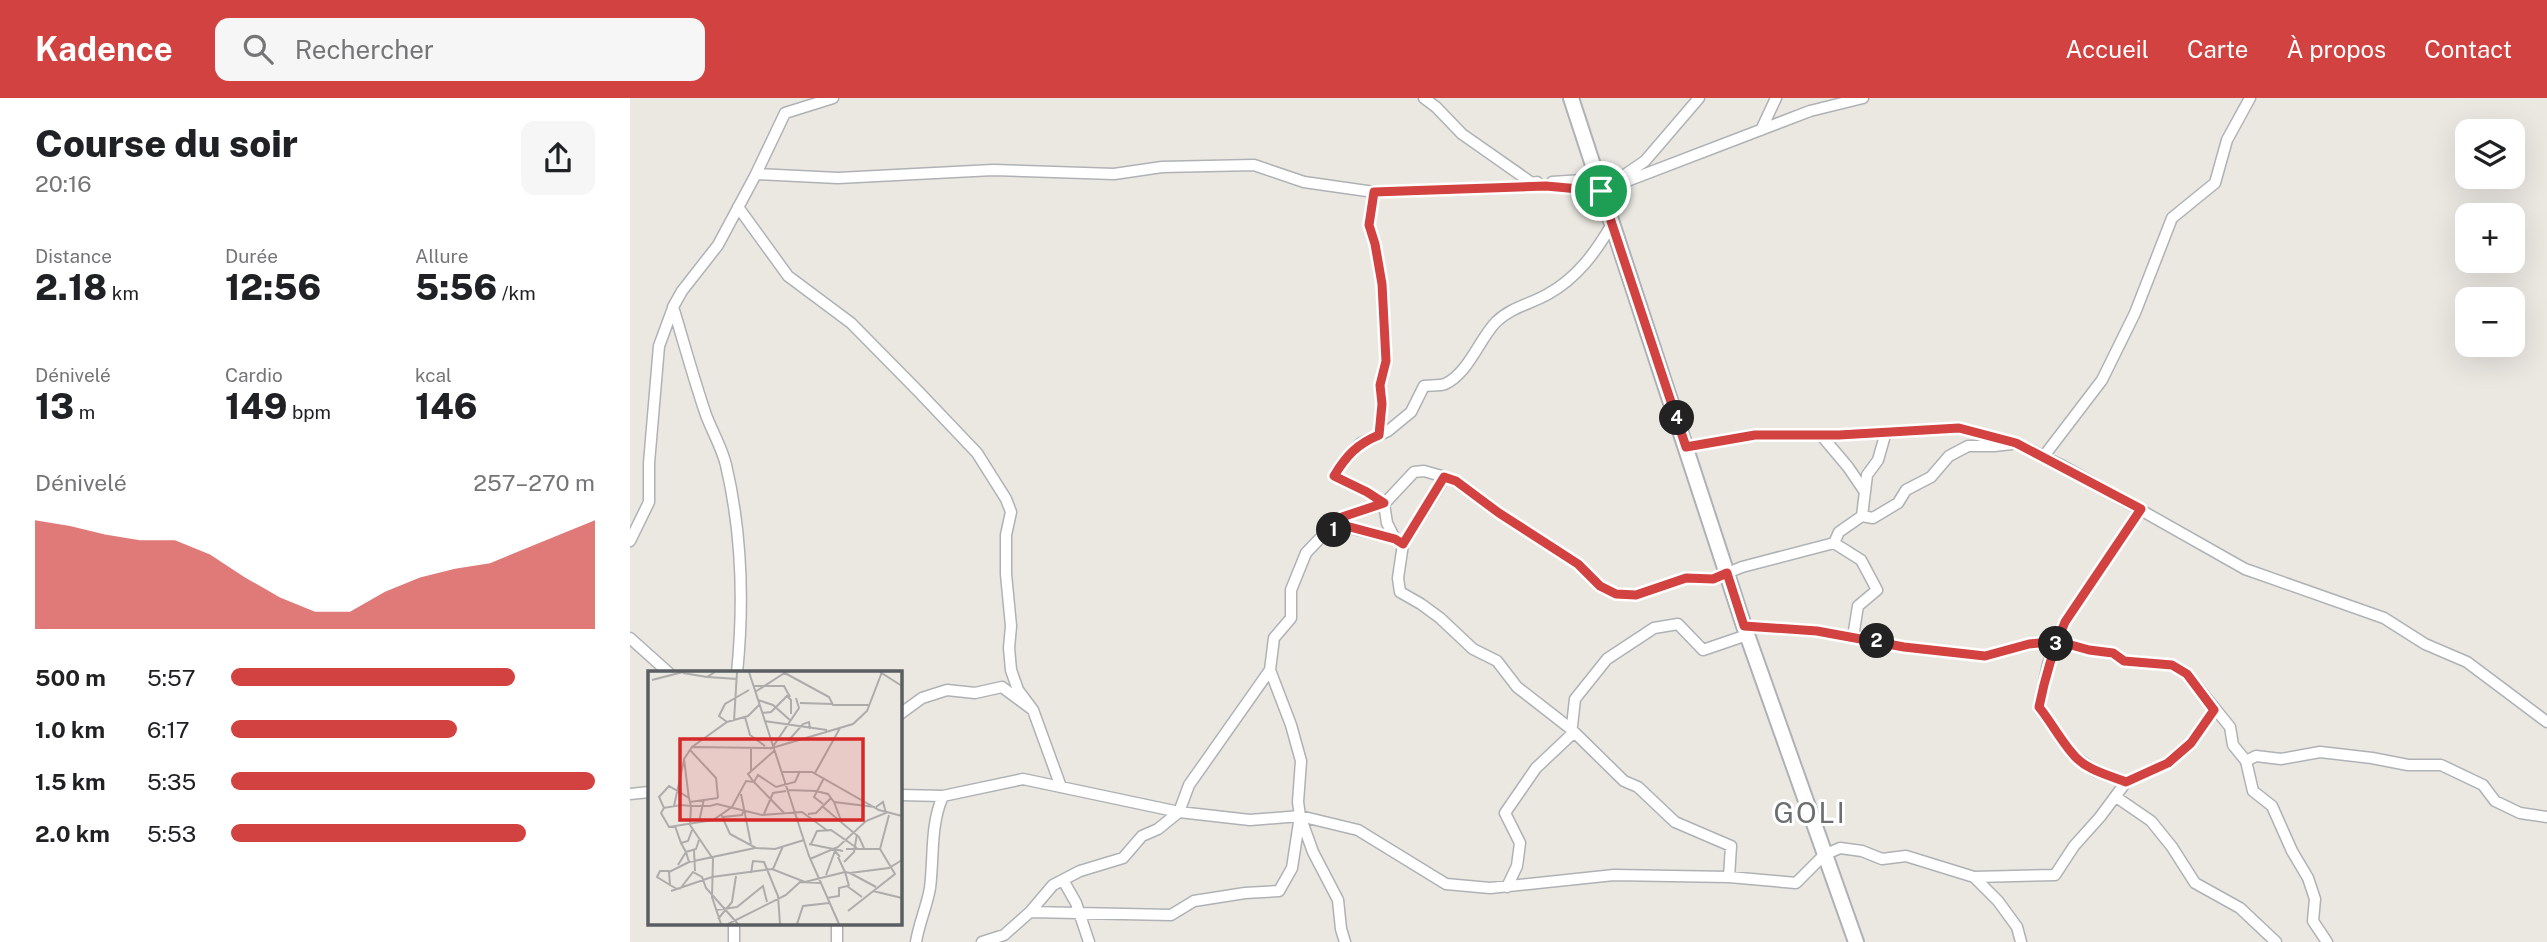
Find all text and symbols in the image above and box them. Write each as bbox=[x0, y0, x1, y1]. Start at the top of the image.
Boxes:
search box bbox=[215, 18, 705, 81]
text: Kadence bbox=[35, 30, 173, 68]
icon: search bbox=[239, 30, 277, 68]
text: Rechercher bbox=[295, 34, 434, 65]
text: Accueil bbox=[2066, 35, 2149, 63]
text: Carte bbox=[2187, 35, 2248, 63]
text: À propos bbox=[2286, 35, 2386, 63]
text: Contact bbox=[2424, 35, 2512, 63]
map controls bbox=[2455, 119, 2525, 357]
button: layers bbox=[2455, 119, 2525, 189]
text: Course du soir bbox=[35, 121, 298, 166]
button: share bbox=[521, 121, 595, 195]
pin bbox=[1571, 161, 1631, 221]
text: 20:16 bbox=[35, 170, 92, 197]
icon: arrive bbox=[1582, 172, 1620, 210]
button: + bbox=[2455, 203, 2525, 273]
text: Distance bbox=[35, 245, 112, 267]
text: Durée bbox=[225, 245, 278, 267]
text: Allure bbox=[415, 245, 469, 267]
text: 2.18 bbox=[35, 267, 107, 308]
text: 12:56 bbox=[225, 267, 321, 308]
text: 5:56 bbox=[415, 267, 497, 308]
text: km bbox=[107, 282, 139, 304]
text: /km bbox=[497, 282, 536, 304]
button: − bbox=[2455, 287, 2525, 357]
text: Dénivelé bbox=[35, 364, 111, 386]
text: Cardio bbox=[225, 364, 283, 386]
text: kcal bbox=[415, 364, 452, 386]
text: 13 bbox=[35, 386, 74, 427]
text: 149 bbox=[225, 386, 287, 427]
text: 146 bbox=[415, 386, 477, 427]
pin: 4 bbox=[1660, 400, 1694, 436]
text: m bbox=[74, 401, 95, 423]
text: bpm bbox=[287, 401, 331, 423]
text: 4 bbox=[1670, 406, 1683, 428]
text: Dénivelé bbox=[35, 469, 127, 496]
text: 257–270 m bbox=[473, 469, 595, 496]
pin: 1 bbox=[1316, 512, 1352, 548]
text: 1 bbox=[1329, 518, 1338, 540]
pin: 2 bbox=[1860, 624, 1894, 658]
pin: 3 bbox=[2038, 626, 2074, 662]
text: 2 bbox=[1870, 629, 1883, 651]
text: 3 bbox=[2049, 632, 2062, 654]
text: 500 m bbox=[35, 664, 106, 691]
text: 5:57 bbox=[147, 664, 195, 691]
inset map bbox=[648, 671, 901, 925]
text: 1.0 km bbox=[35, 716, 105, 743]
text: 6:17 bbox=[147, 716, 190, 743]
text: 1.5 km bbox=[35, 768, 106, 795]
text: 5:35 bbox=[147, 768, 196, 795]
district label: GOLI bbox=[1773, 796, 1847, 829]
text: 2.0 km bbox=[35, 820, 110, 847]
text: 5:53 bbox=[147, 820, 196, 847]

